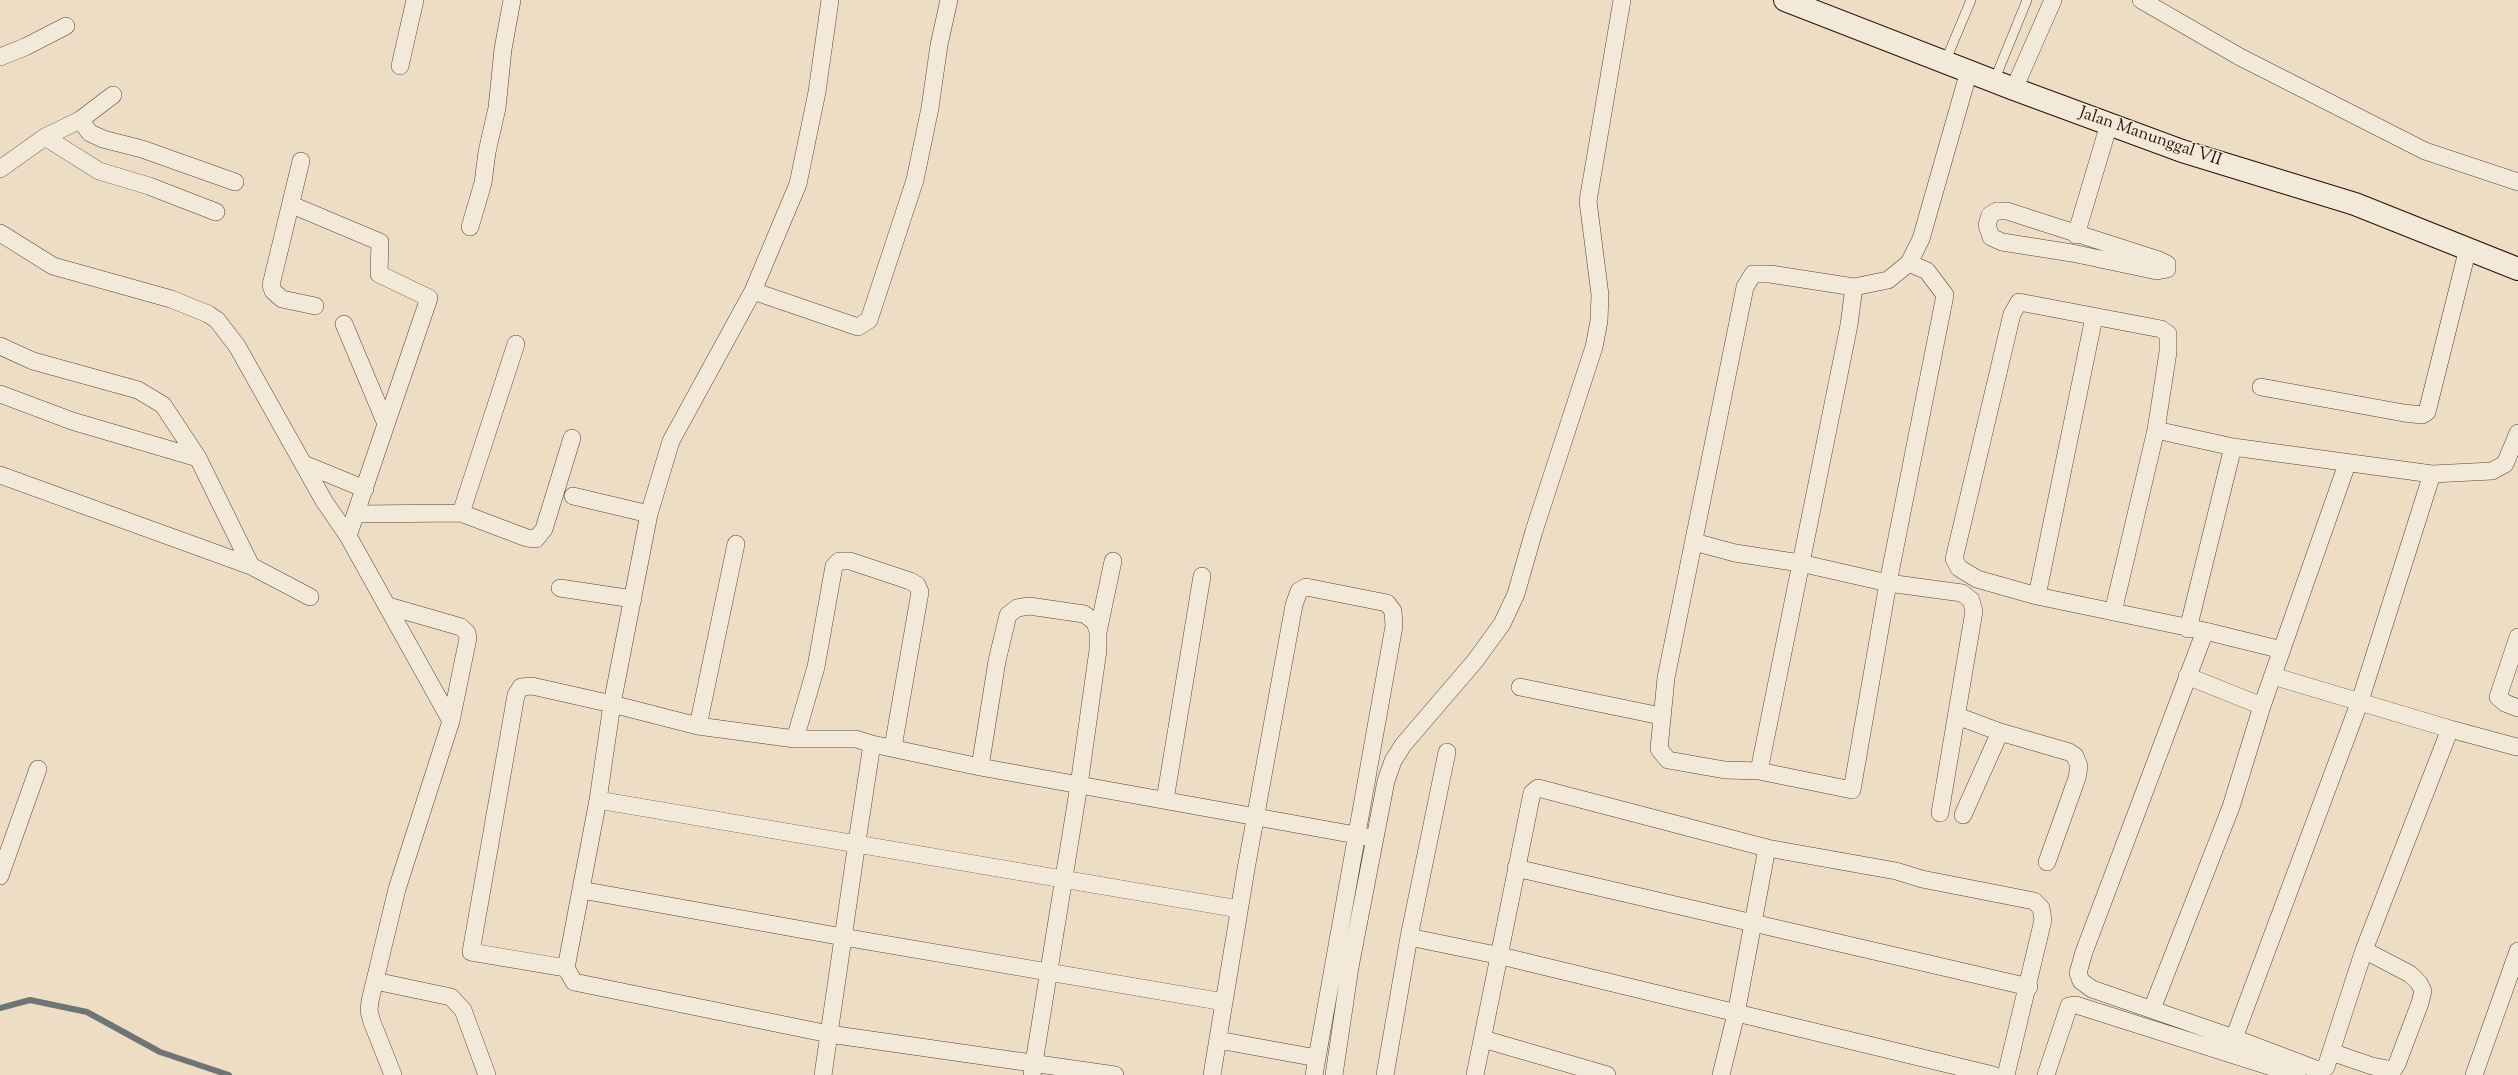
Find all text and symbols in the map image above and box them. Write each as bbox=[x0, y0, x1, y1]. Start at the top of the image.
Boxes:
street label: Jalan Manunggal VII bbox=[2076, 104, 2224, 172]

